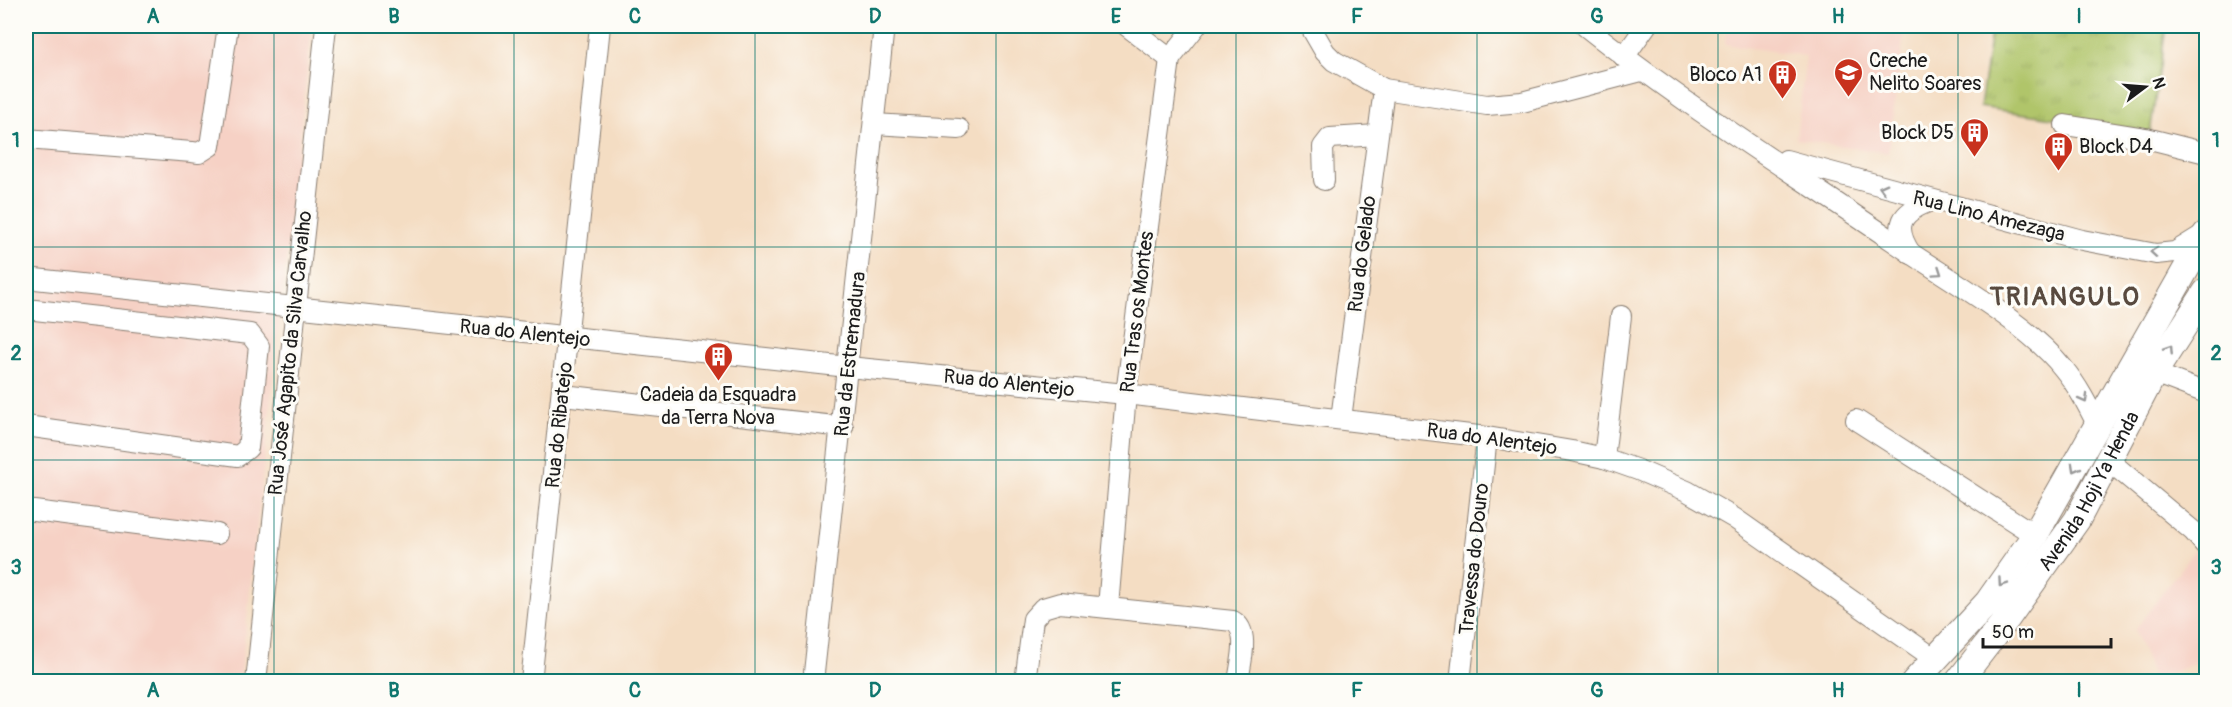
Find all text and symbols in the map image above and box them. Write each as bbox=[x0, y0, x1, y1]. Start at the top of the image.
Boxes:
text: A bbox=[147, 4, 160, 29]
text: B bbox=[388, 4, 400, 29]
text: C bbox=[629, 4, 641, 29]
text: D bbox=[869, 4, 882, 29]
text: E bbox=[1111, 4, 1122, 29]
text: F bbox=[1351, 4, 1363, 29]
text: G bbox=[1590, 4, 1604, 29]
text: H bbox=[1832, 4, 1845, 29]
text: I bbox=[2076, 4, 2082, 29]
place label: Creche Nelito Soares bbox=[1869, 48, 1981, 96]
school or university icon: Creche Nelito Soares bbox=[1832, 56, 1864, 98]
north arrow bbox=[2115, 57, 2175, 117]
building icon: Bloco A1 bbox=[1767, 58, 1799, 100]
place label: Bloco A1 bbox=[1689, 62, 1762, 87]
text: N bbox=[2147, 75, 2170, 91]
building icon: Block D5 bbox=[1959, 116, 1991, 158]
place label: Block D5 bbox=[1881, 120, 1954, 145]
text: 1 bbox=[12, 128, 20, 153]
text: 1 bbox=[2212, 128, 2220, 153]
building icon: Block D4 bbox=[2042, 130, 2074, 172]
place label: Block D4 bbox=[2079, 134, 2153, 159]
one-way arrow bbox=[1878, 183, 1888, 196]
street label: Rua Lino Amezaga bbox=[1910, 185, 2068, 247]
street label: Rua do Gelado bbox=[1342, 194, 1382, 314]
street label: Rua José Agapito da Silva Carvalho bbox=[263, 209, 317, 497]
street label: Rua Tras os Montes bbox=[1115, 230, 1159, 394]
one-way arrow bbox=[2149, 246, 2158, 259]
one-way arrow bbox=[1931, 265, 1942, 276]
street label: Rua da Estremadura bbox=[829, 270, 871, 438]
district label: TRIANGULO bbox=[1989, 281, 2140, 313]
street label: Rua do Alentejo bbox=[458, 314, 592, 352]
building icon: Cadeia da Esquadra da Terra Nova bbox=[702, 340, 734, 382]
text: 2 bbox=[10, 341, 22, 366]
text: 2 bbox=[2210, 341, 2222, 366]
one-way arrow bbox=[2162, 345, 2173, 356]
street label: Rua do Ribatejo bbox=[540, 360, 578, 489]
street label: Rua do Alentejo bbox=[942, 364, 1076, 402]
place label: Cadeia da Esquadra da Terra Nova bbox=[640, 382, 796, 430]
one-way arrow bbox=[2077, 392, 2088, 403]
street label: Avenida Hoji Ya Henda bbox=[2032, 407, 2144, 576]
street label: Rua do Alentejo bbox=[1425, 417, 1559, 461]
one-way arrow bbox=[2071, 462, 2082, 472]
street label: Travessa do Douro bbox=[1454, 482, 1494, 636]
text: 3 bbox=[10, 555, 22, 580]
text: 3 bbox=[2210, 555, 2222, 580]
one-way arrow bbox=[1998, 576, 2009, 587]
scale bar bbox=[1983, 611, 2110, 649]
text: 50 m bbox=[1992, 621, 2034, 644]
text: A bbox=[147, 678, 160, 703]
text: B bbox=[388, 678, 400, 703]
text: C bbox=[629, 678, 641, 703]
text: D bbox=[869, 678, 882, 703]
text: E bbox=[1111, 678, 1122, 703]
text: F bbox=[1351, 678, 1363, 703]
text: G bbox=[1590, 678, 1604, 703]
text: H bbox=[1832, 678, 1845, 703]
text: I bbox=[2076, 678, 2082, 703]

